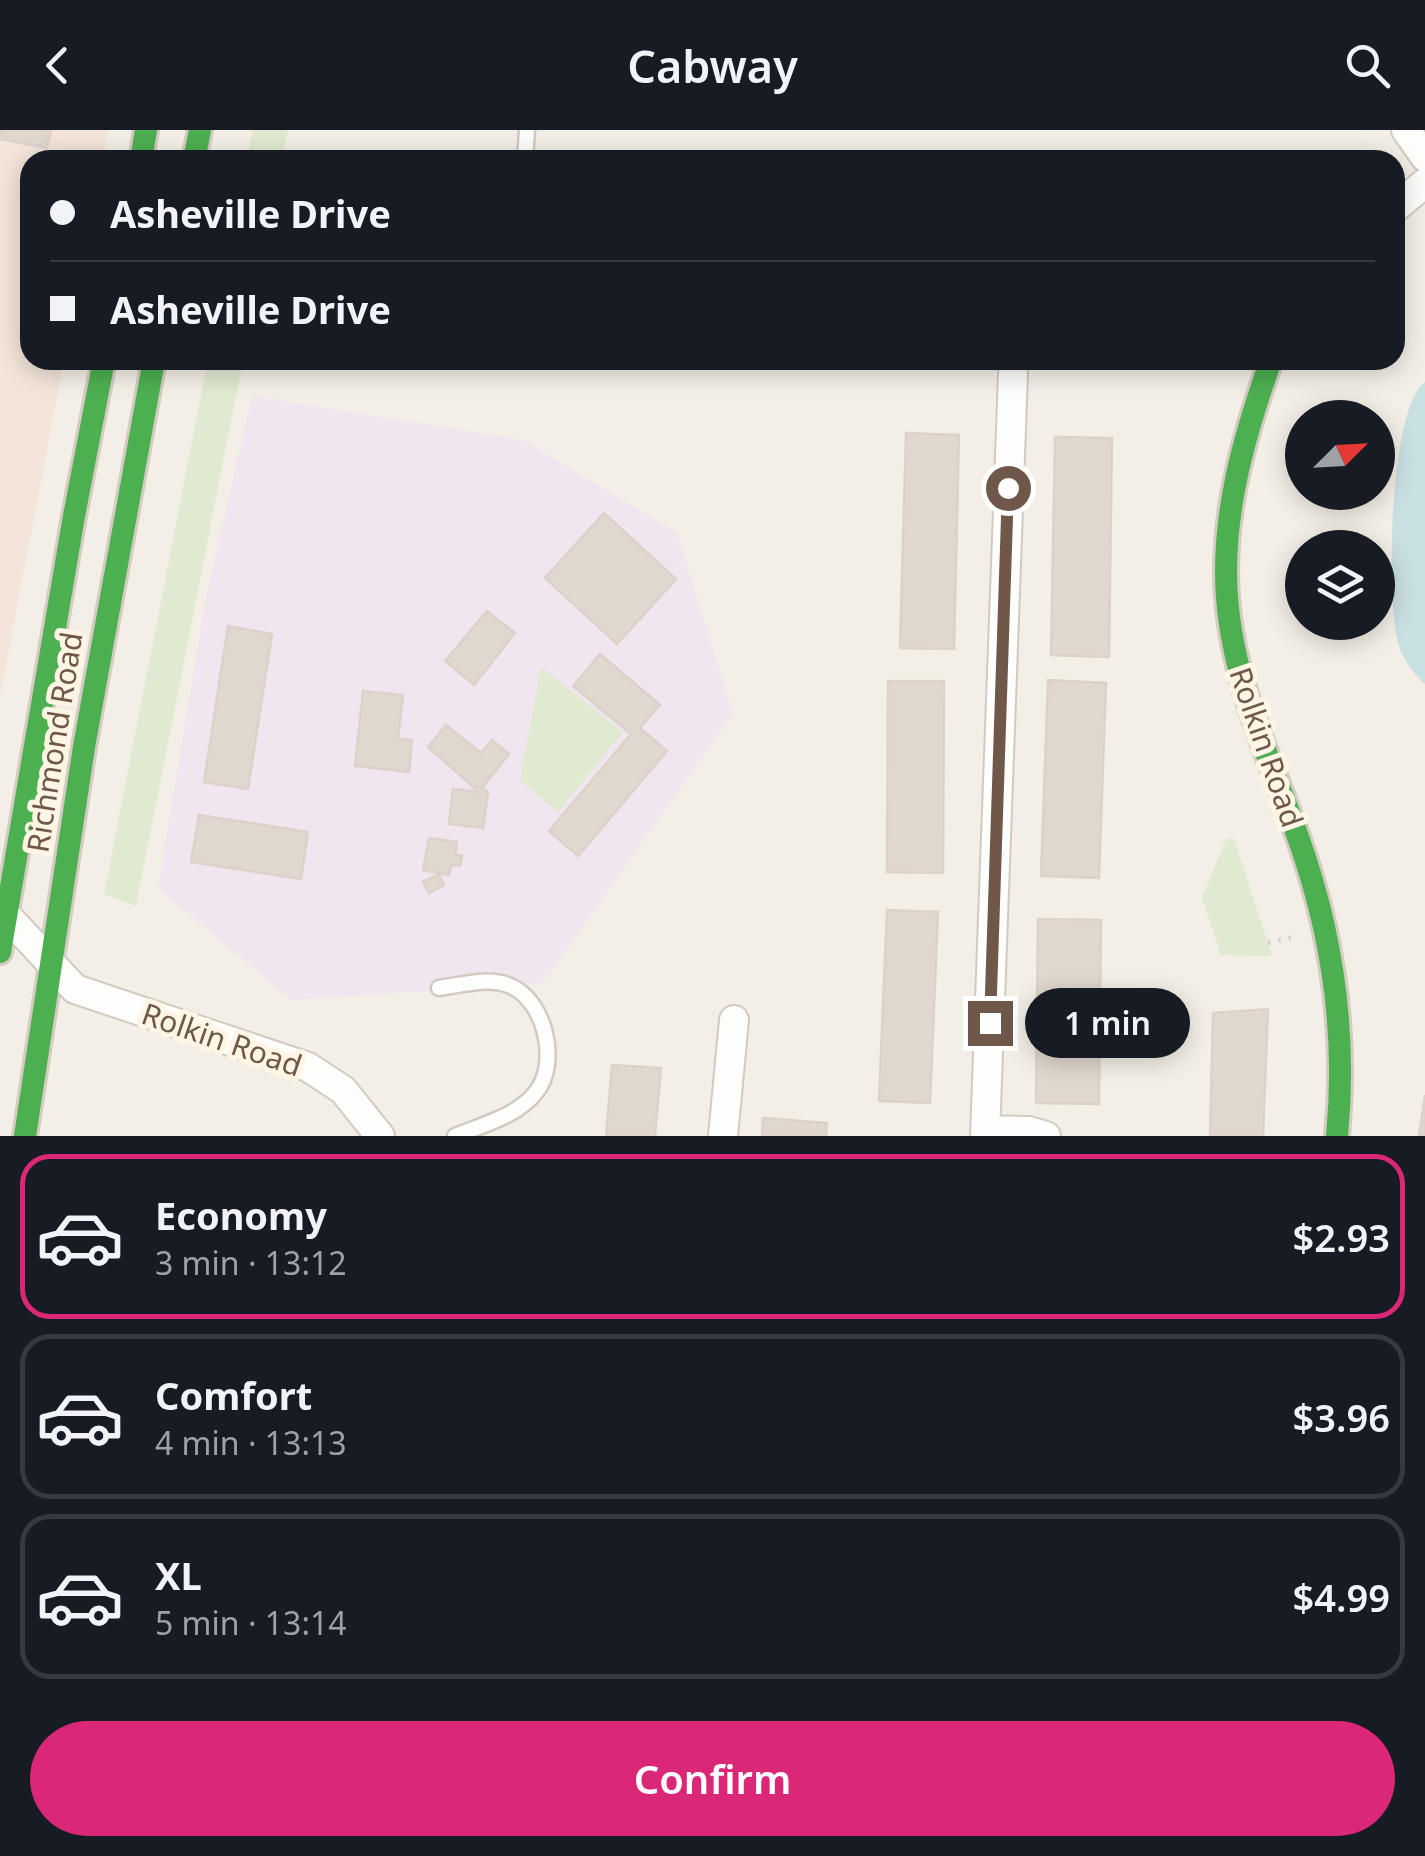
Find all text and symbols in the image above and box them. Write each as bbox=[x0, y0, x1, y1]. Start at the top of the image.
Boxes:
text: Cabway bbox=[627, 35, 798, 96]
icon: back bbox=[30, 38, 85, 93]
icon: search bbox=[1340, 38, 1395, 93]
text: Asheville Drive bbox=[110, 187, 391, 239]
text: Asheville Drive bbox=[110, 283, 391, 335]
north arrow bbox=[1285, 400, 1395, 510]
map controls bbox=[1285, 400, 1395, 640]
route start bbox=[986, 466, 1031, 511]
button: layers bbox=[1285, 530, 1395, 640]
street label: Richmond Road bbox=[16, 629, 92, 855]
street label: Rolkin Road bbox=[1220, 661, 1314, 833]
callout: 1 min bbox=[1025, 988, 1190, 1058]
street label: Rolkin Road bbox=[136, 992, 308, 1086]
route end bbox=[968, 1001, 1013, 1046]
text: 1 min bbox=[1064, 1001, 1151, 1044]
text: Economy bbox=[155, 1189, 327, 1241]
icon: car bbox=[35, 1192, 125, 1282]
text: $2.93 bbox=[1293, 1211, 1390, 1263]
text: 3 min · 13:12 bbox=[155, 1241, 347, 1284]
text: Comfort bbox=[155, 1369, 312, 1421]
icon: car bbox=[35, 1372, 125, 1462]
text: $3.96 bbox=[1293, 1391, 1390, 1443]
text: 4 min · 13:13 bbox=[155, 1421, 347, 1464]
text: XL bbox=[155, 1549, 202, 1601]
icon: car bbox=[35, 1552, 125, 1642]
text: $4.99 bbox=[1293, 1571, 1390, 1623]
text: 5 min · 13:14 bbox=[155, 1601, 347, 1644]
button: Confirm bbox=[30, 1721, 1395, 1836]

